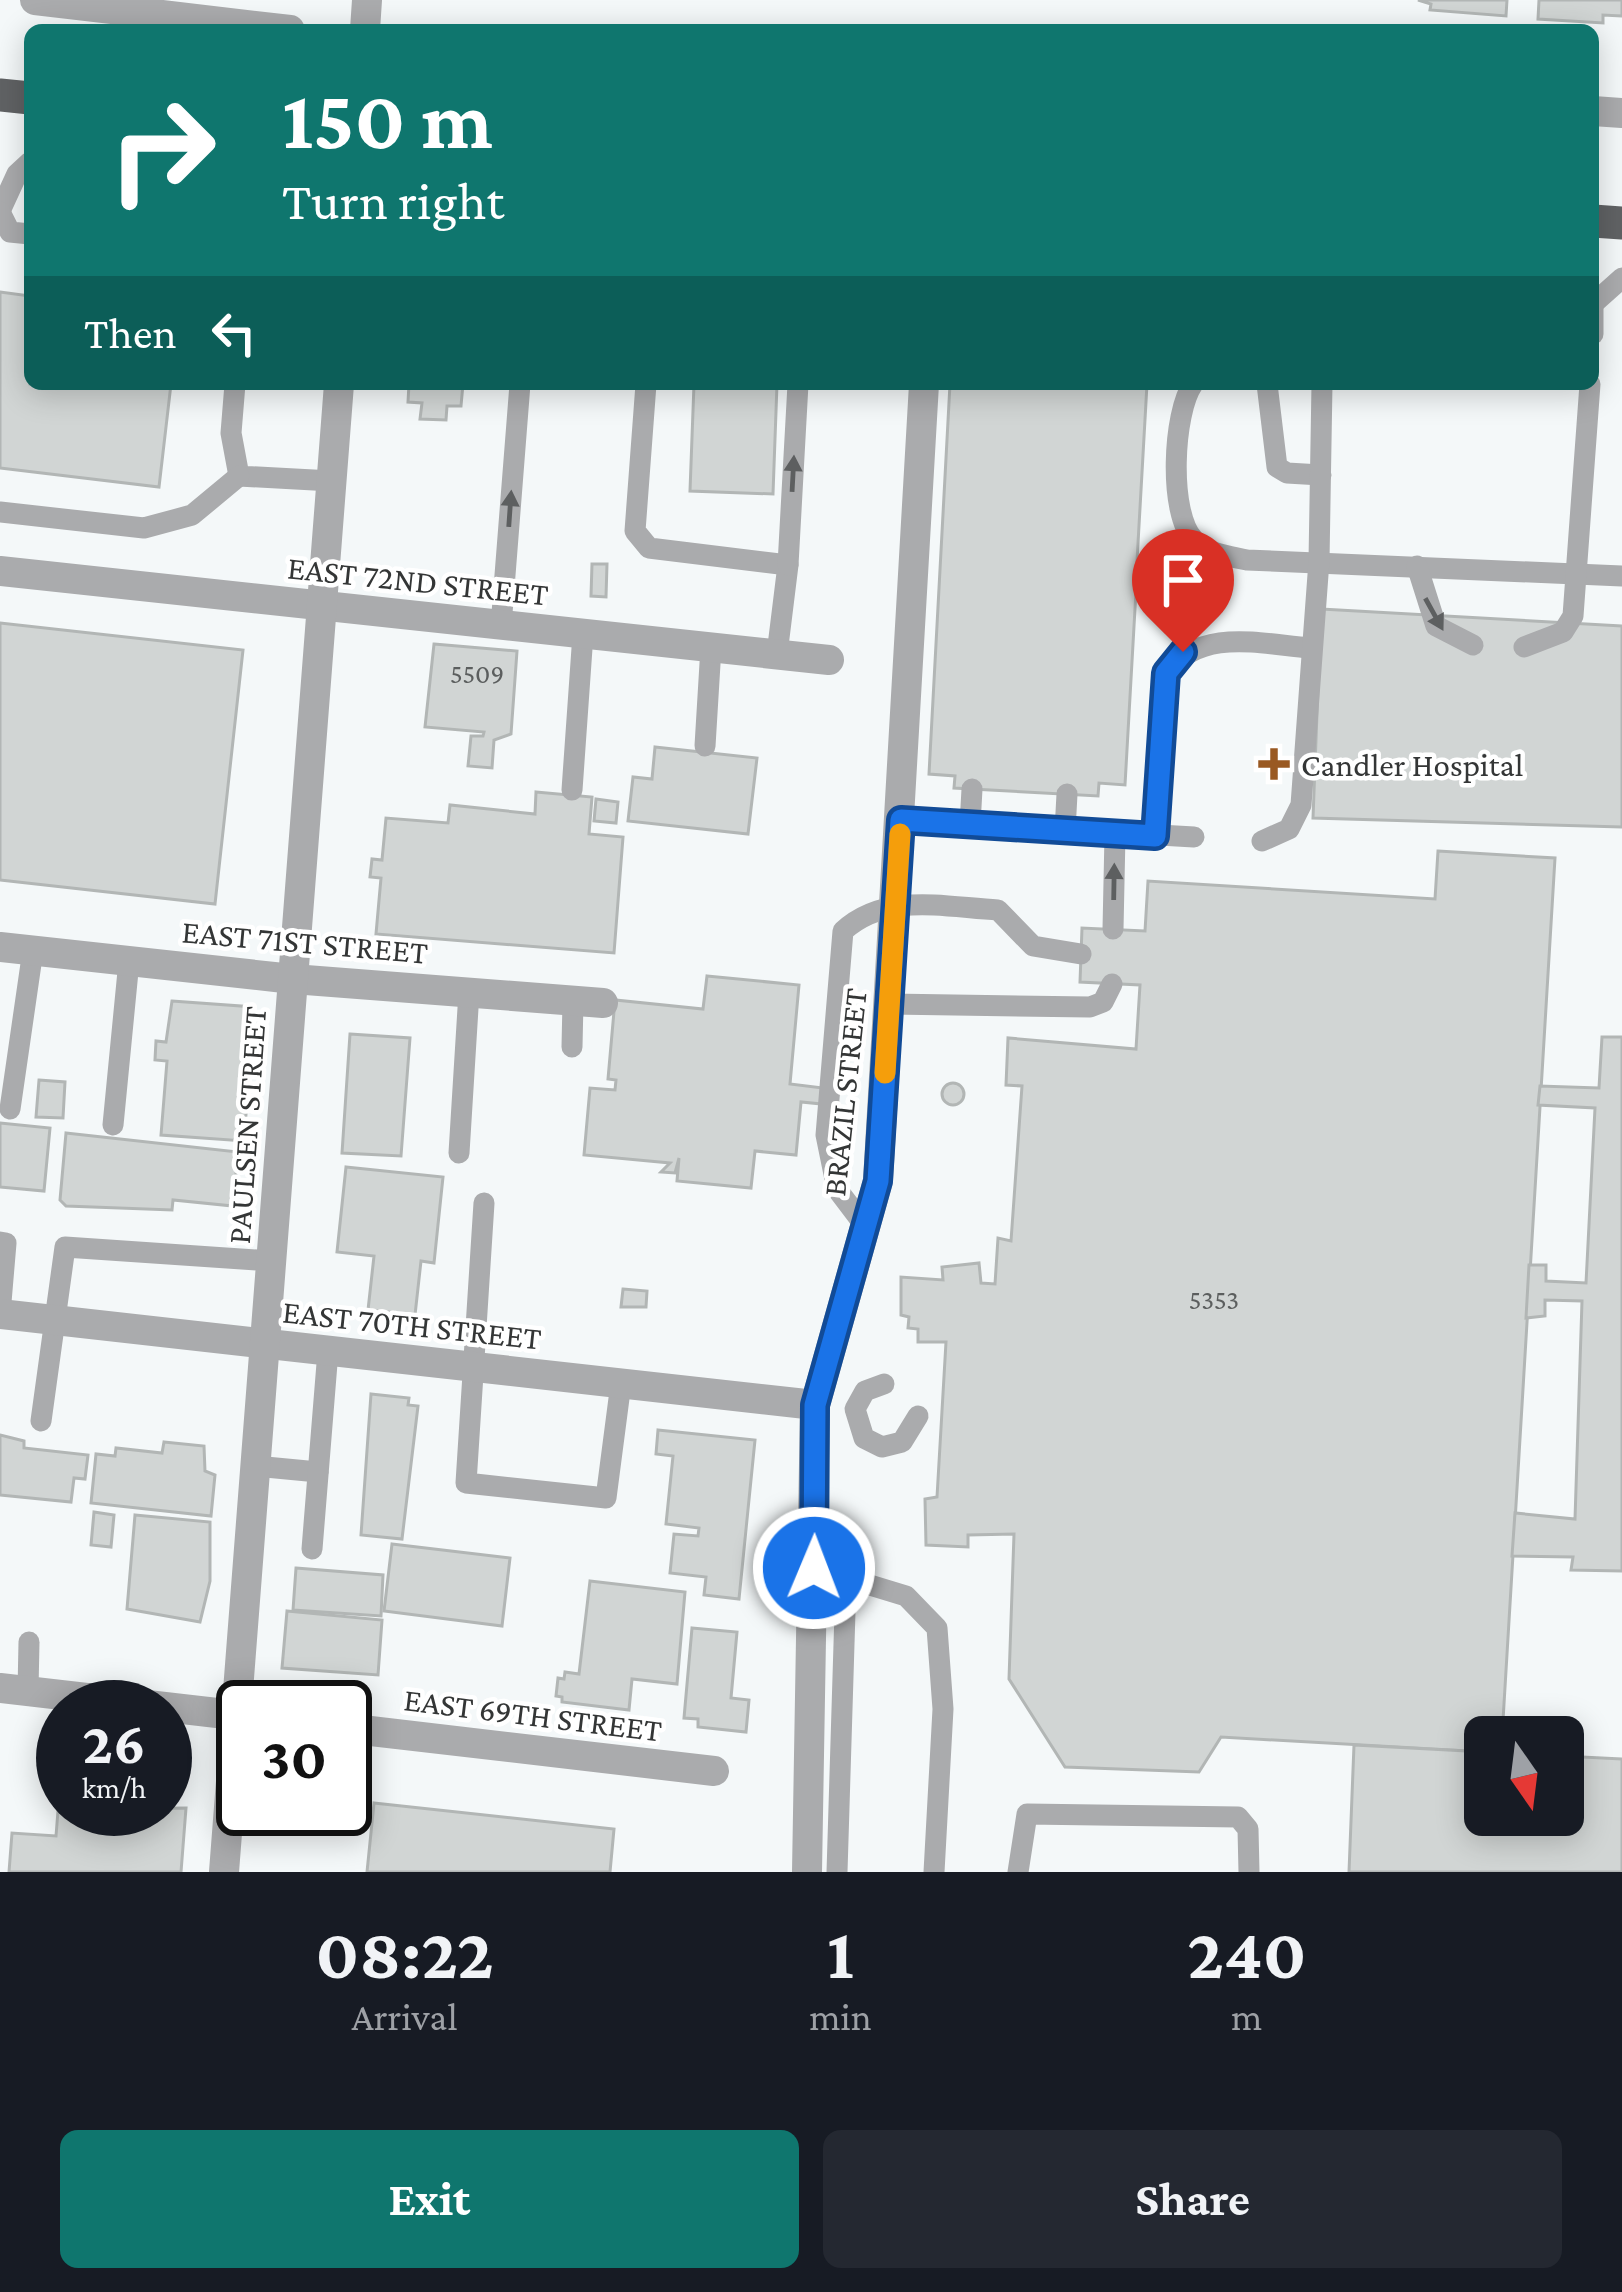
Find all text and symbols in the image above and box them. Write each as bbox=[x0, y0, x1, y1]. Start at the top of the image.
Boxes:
icon: right bbox=[84, 72, 240, 228]
text: 150 m bbox=[282, 73, 493, 166]
text: Turn right bbox=[282, 171, 504, 231]
icon: left bbox=[201, 300, 267, 366]
text: Then bbox=[84, 308, 177, 358]
one-way arrow bbox=[784, 454, 803, 492]
one-way arrow bbox=[501, 490, 520, 527]
pin bbox=[1132, 529, 1234, 652]
icon: arrive bbox=[1150, 547, 1216, 613]
street label: EAST 72ND STREET bbox=[286, 548, 550, 613]
one-way arrow bbox=[1424, 598, 1444, 632]
house number: 5509 bbox=[450, 659, 504, 689]
place label: Candler Hospital bbox=[1301, 746, 1523, 783]
marker: Candler Hospital bbox=[1258, 748, 1290, 780]
one-way arrow bbox=[1104, 862, 1124, 900]
street label: EAST 71ST STREET bbox=[180, 912, 430, 971]
street label: BRAZIL STREET bbox=[815, 986, 874, 1198]
street label: PAULSEN STREET bbox=[220, 1005, 273, 1245]
house number: 5353 bbox=[1189, 1285, 1239, 1315]
street label: EAST 70TH STREET bbox=[281, 1293, 543, 1356]
position arrow bbox=[751, 1505, 877, 1631]
speed limit sign: 30 bbox=[216, 1680, 372, 1836]
street label: EAST 69TH STREET bbox=[402, 1680, 664, 1749]
text: 26 bbox=[82, 1709, 146, 1776]
north arrow bbox=[1464, 1716, 1584, 1836]
map controls bbox=[1464, 1716, 1584, 1836]
text: km/h bbox=[82, 1771, 146, 1804]
text: 08:22 bbox=[316, 1913, 494, 1993]
text: 1 bbox=[827, 1913, 854, 1993]
text: 240 bbox=[1187, 1913, 1306, 1993]
text: Arrival bbox=[352, 1995, 458, 2038]
text: min bbox=[809, 1995, 872, 2038]
text: m bbox=[1231, 1995, 1262, 2038]
button: Exit bbox=[60, 2130, 799, 2268]
button: Share bbox=[823, 2130, 1562, 2268]

